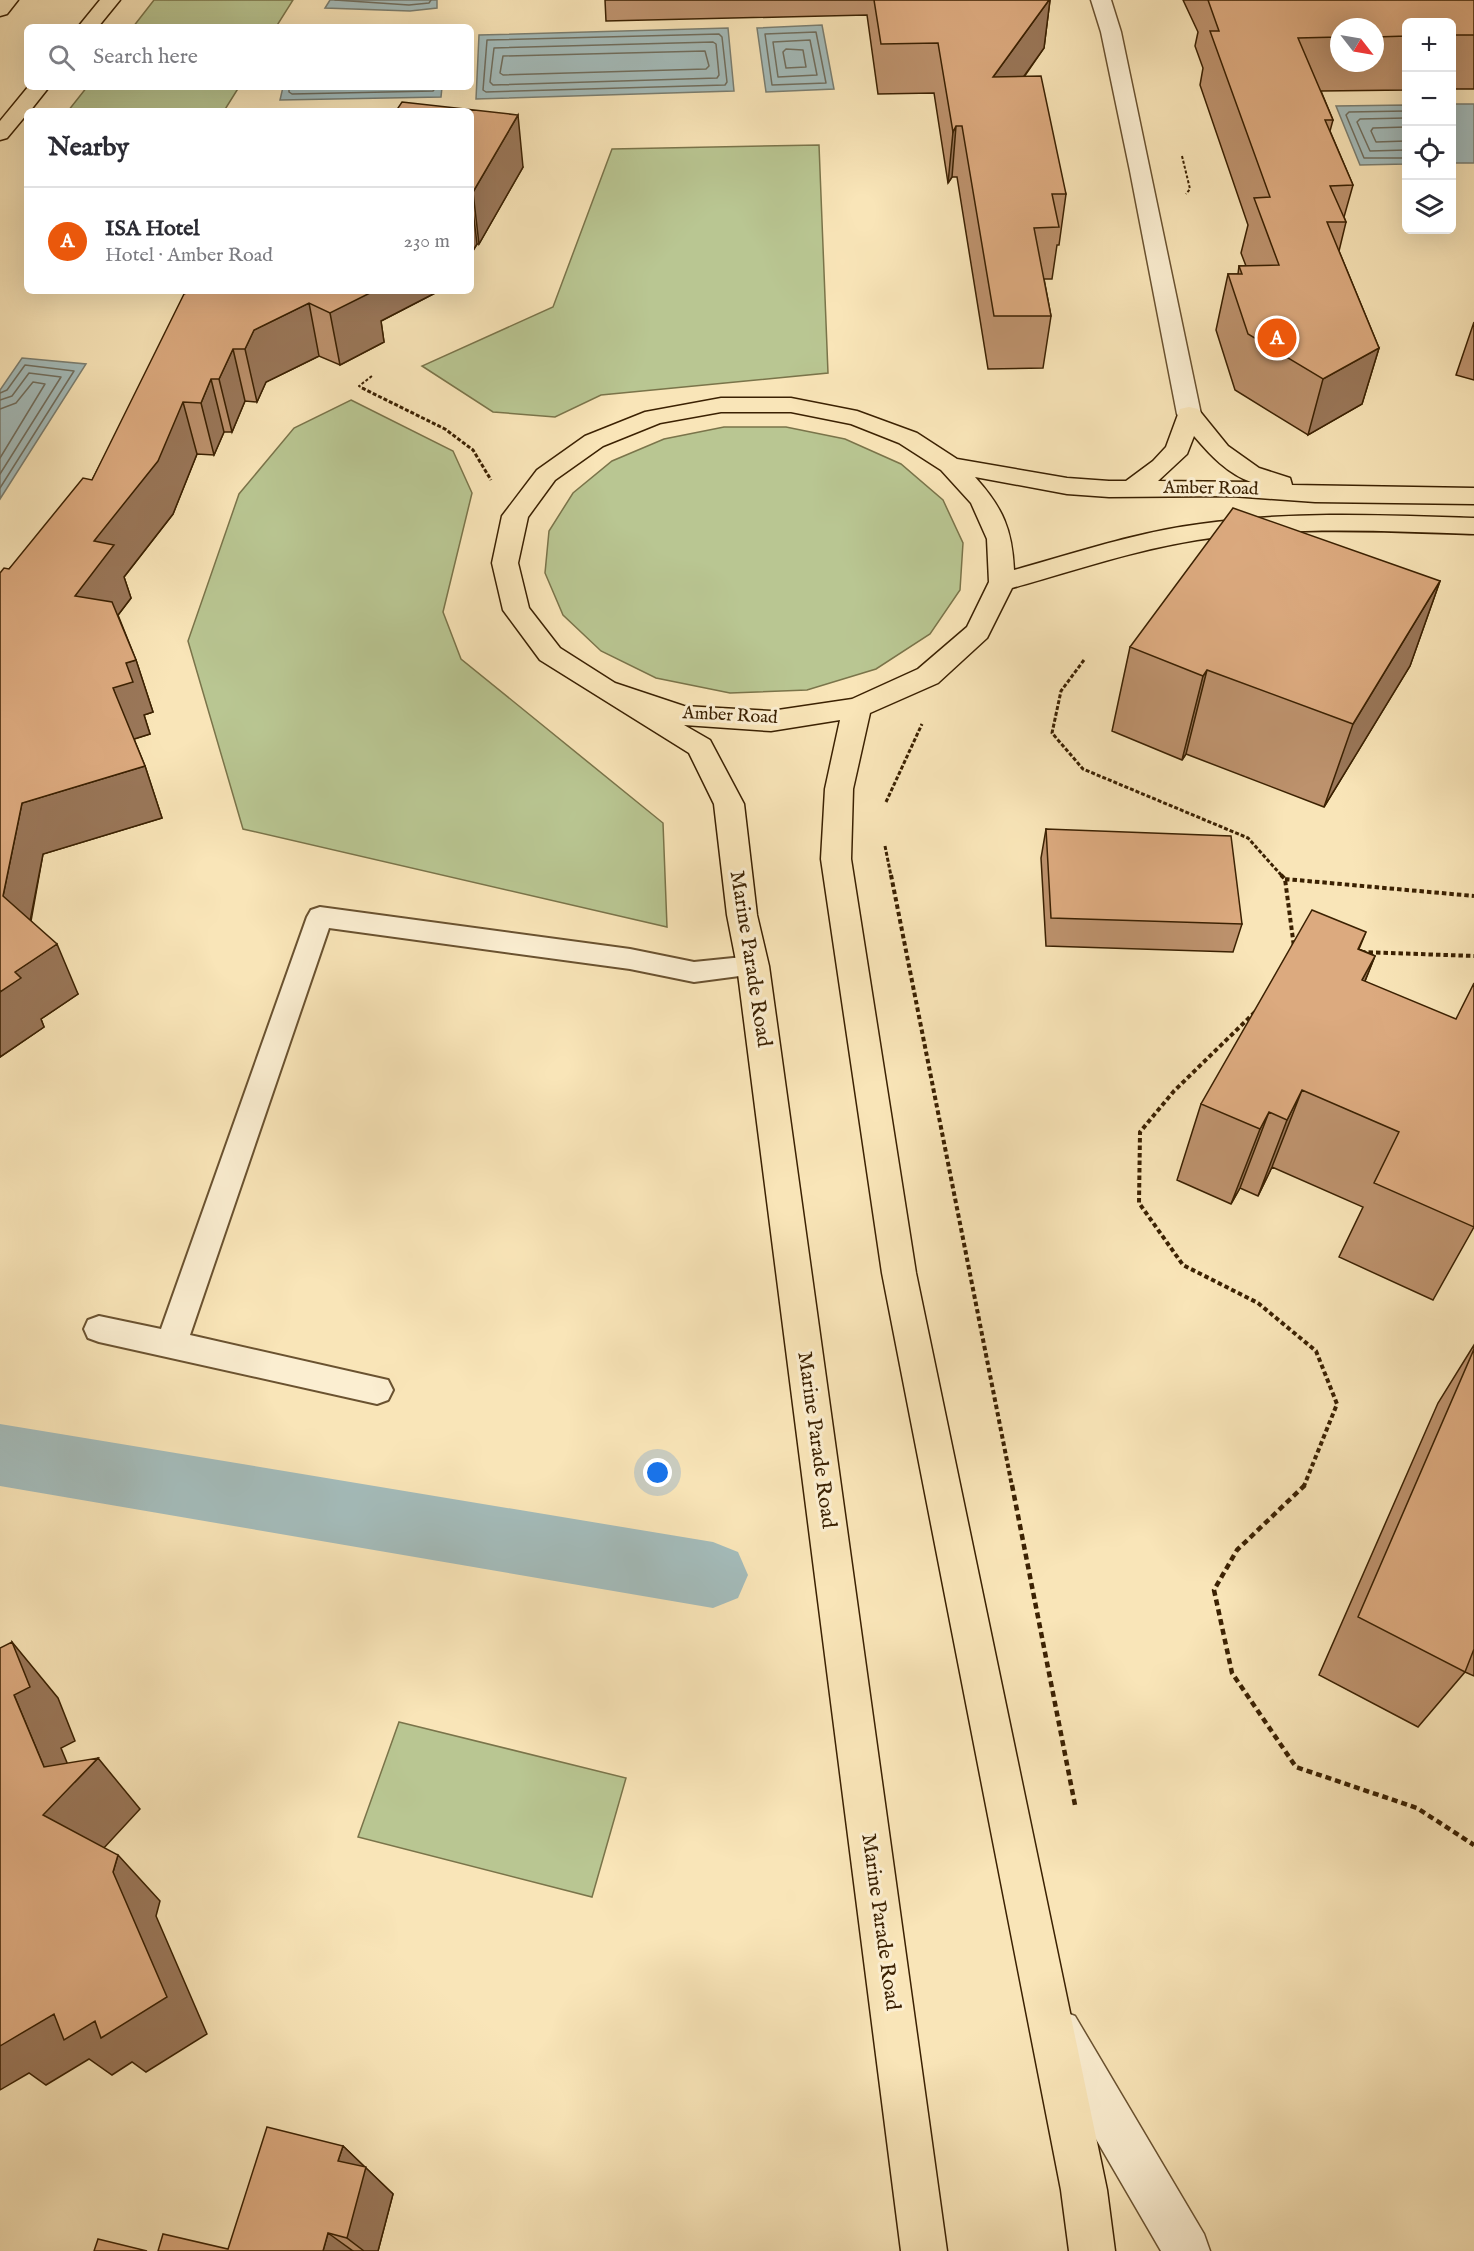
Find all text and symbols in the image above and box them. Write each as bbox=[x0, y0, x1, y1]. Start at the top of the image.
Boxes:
north arrow bbox=[1330, 18, 1384, 72]
map controls bbox=[1402, 18, 1456, 234]
button: + bbox=[1402, 18, 1456, 72]
search box bbox=[24, 24, 474, 90]
icon: search bbox=[45, 41, 78, 74]
text: Search here bbox=[93, 43, 198, 71]
button: − bbox=[1402, 72, 1456, 126]
button: locate bbox=[1402, 126, 1456, 180]
text: Nearby bbox=[48, 131, 129, 164]
button: layers bbox=[1402, 180, 1456, 234]
text: ISA Hotel bbox=[105, 215, 200, 243]
text: A bbox=[61, 229, 74, 254]
text: 230 m bbox=[404, 229, 450, 254]
text: Hotel · Amber Road bbox=[105, 243, 273, 268]
pin: A bbox=[1258, 316, 1296, 360]
street label: Amber Road bbox=[1162, 477, 1259, 501]
street label: Amber Road bbox=[681, 702, 778, 730]
street label: Marine Parade Road bbox=[723, 869, 777, 1050]
street label: Marine Parade Road bbox=[790, 1350, 842, 1531]
your location bbox=[643, 1458, 672, 1487]
street label: Marine Parade Road bbox=[854, 1832, 906, 2013]

